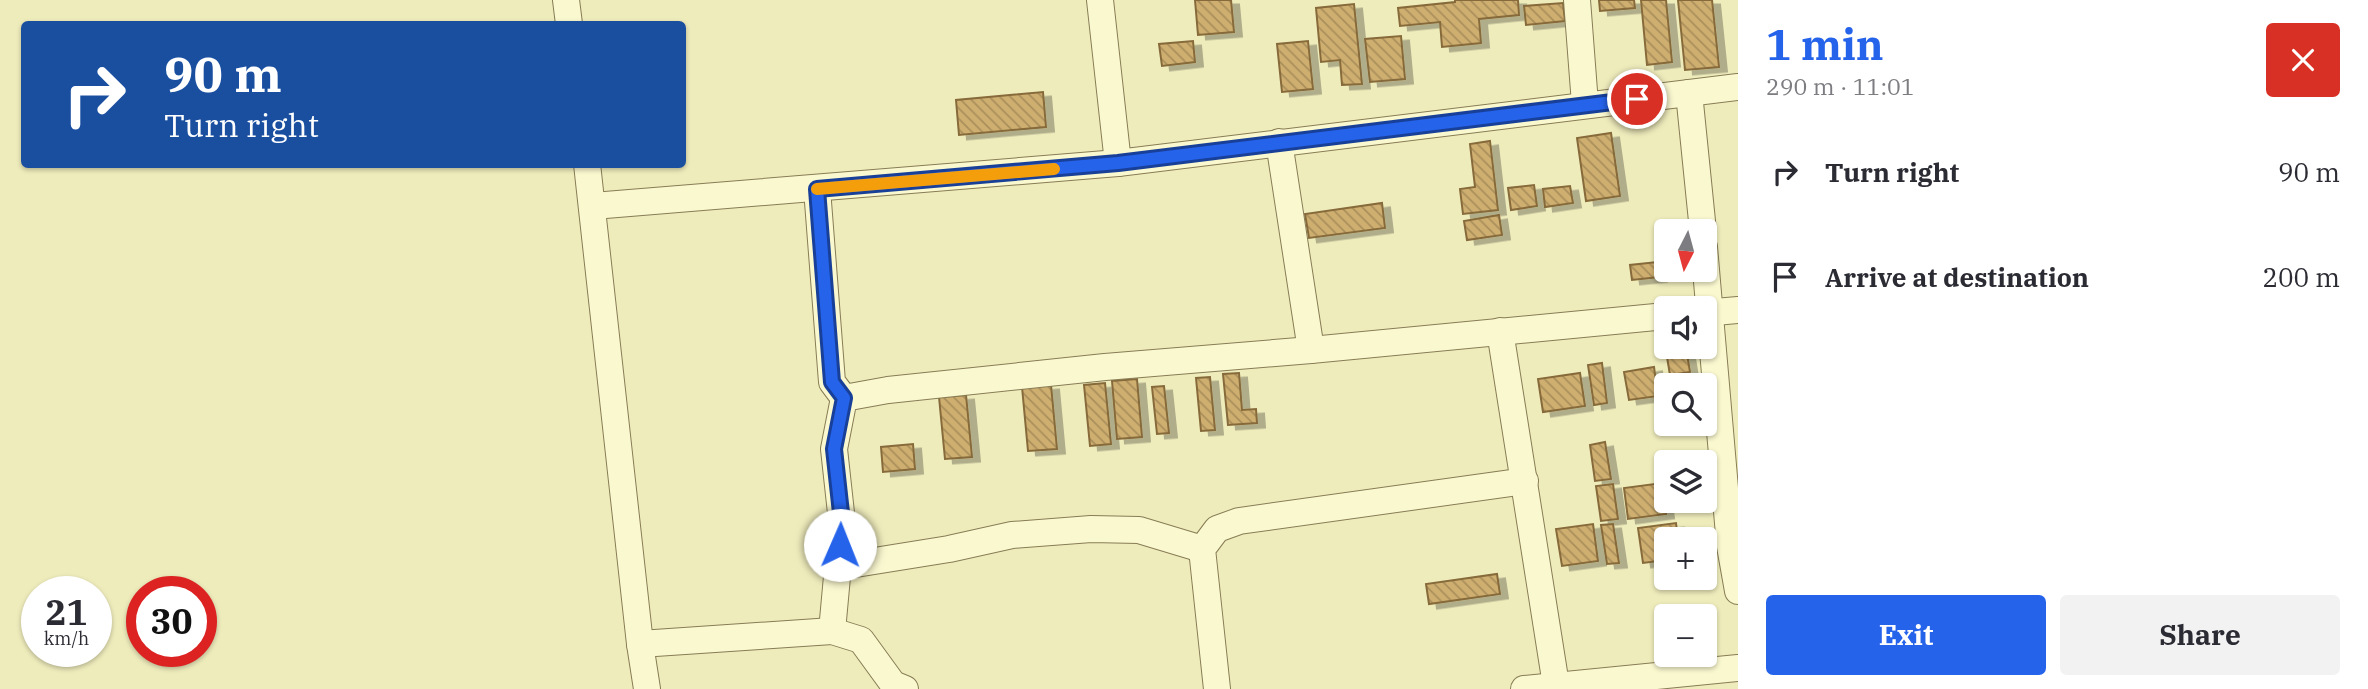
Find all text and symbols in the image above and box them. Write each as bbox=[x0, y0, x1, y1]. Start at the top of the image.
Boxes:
text: 1 min bbox=[1766, 17, 1884, 72]
button: close bbox=[2266, 23, 2340, 97]
text: 90 m bbox=[164, 42, 282, 105]
icon: right bbox=[49, 49, 140, 140]
pin bbox=[1607, 69, 1667, 129]
text: 290 m · 11:01 bbox=[1766, 71, 1915, 101]
icon: arrive bbox=[1618, 80, 1656, 118]
text: Turn right bbox=[164, 104, 319, 146]
icon: right bbox=[1766, 153, 1804, 191]
text: Turn right bbox=[1825, 155, 1959, 189]
text: 90 m bbox=[2278, 155, 2340, 189]
north arrow bbox=[1654, 219, 1717, 282]
map controls bbox=[1654, 219, 1717, 667]
icon: arrive bbox=[1766, 258, 1804, 296]
text: Arrive at destination bbox=[1825, 260, 2089, 294]
text: 200 m bbox=[2262, 260, 2340, 294]
button: sound bbox=[1654, 296, 1717, 359]
button: search bbox=[1654, 373, 1717, 436]
button: layers bbox=[1654, 450, 1717, 513]
position arrow bbox=[803, 508, 877, 582]
button: + bbox=[1654, 527, 1717, 590]
speed limit sign: 30 bbox=[126, 576, 217, 667]
text: 21 bbox=[45, 589, 88, 635]
button: Exit bbox=[1766, 595, 2046, 675]
button: Share bbox=[2060, 595, 2340, 675]
button: − bbox=[1654, 604, 1717, 667]
text: km/h bbox=[44, 627, 89, 650]

